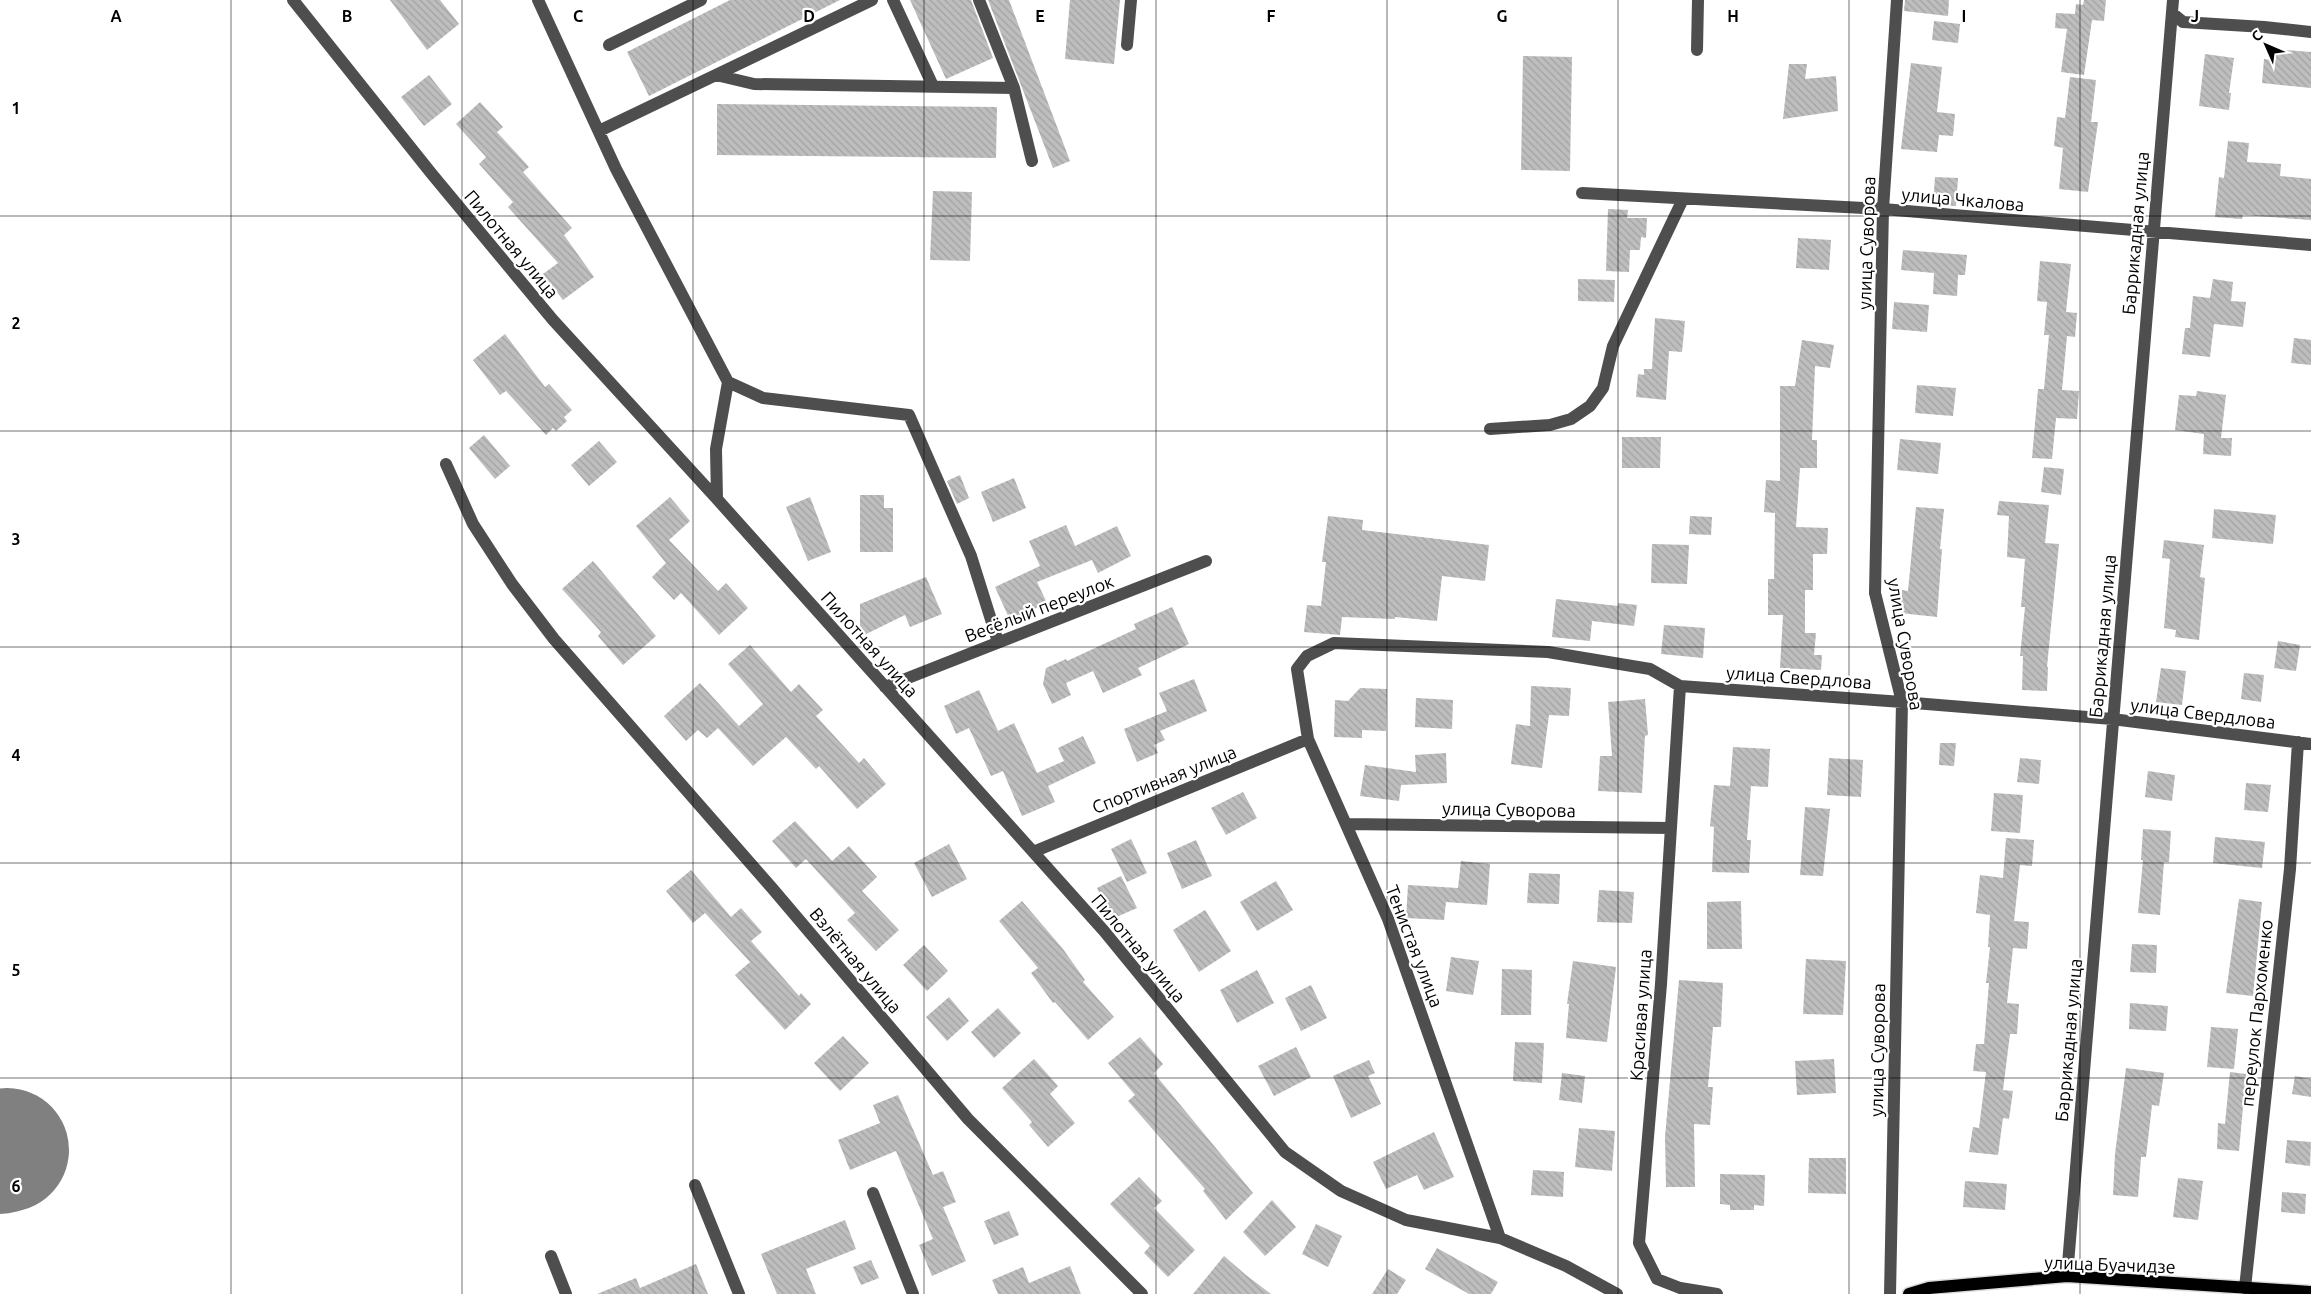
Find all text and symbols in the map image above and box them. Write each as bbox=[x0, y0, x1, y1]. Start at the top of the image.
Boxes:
text: A bbox=[110, 7, 122, 25]
text: B bbox=[342, 7, 352, 25]
text: C bbox=[573, 7, 583, 25]
text: D bbox=[803, 7, 815, 25]
text: E bbox=[1035, 7, 1045, 25]
text: F bbox=[1267, 7, 1276, 25]
text: G bbox=[1496, 7, 1508, 25]
text: H bbox=[1727, 7, 1739, 25]
text: I bbox=[1962, 7, 1966, 25]
text: J bbox=[2191, 7, 2199, 25]
north arrow bbox=[2241, 20, 2291, 70]
text: С bbox=[2248, 27, 2266, 45]
text: 1 bbox=[11, 99, 21, 117]
street label: Баррикадная улица bbox=[2118, 150, 2152, 316]
street label: улица Суворова bbox=[1854, 176, 1878, 310]
street label: улица Чкалова bbox=[1901, 184, 2025, 214]
street label: Пилотная улица bbox=[461, 186, 563, 302]
text: 2 bbox=[11, 314, 21, 332]
text: 3 bbox=[11, 530, 21, 548]
street label: Баррикадная улица bbox=[2085, 553, 2119, 719]
street label: Весёлый переулок bbox=[962, 570, 1116, 646]
street label: улица Суворова bbox=[1885, 576, 1927, 712]
street label: Пилотная улица bbox=[817, 587, 923, 701]
street label: улица Свердлова bbox=[1725, 662, 1873, 692]
street label: улица Свердлова bbox=[2129, 694, 2277, 732]
street label: Спортивная улица bbox=[1089, 741, 1239, 817]
text: 4 bbox=[11, 746, 21, 764]
street label: улица Суворова bbox=[1442, 798, 1576, 820]
street label: Тенистая улица bbox=[1383, 882, 1447, 1010]
street label: Пилотная улица bbox=[1088, 890, 1190, 1006]
street label: Взлётная улица bbox=[806, 903, 906, 1017]
street label: переулок Пархоменко bbox=[2236, 918, 2276, 1108]
street label: Красивая улица bbox=[1625, 948, 1655, 1082]
street label: Баррикадная улица bbox=[2051, 957, 2085, 1123]
text: 5 bbox=[11, 961, 21, 979]
street label: улица Суворова bbox=[1866, 983, 1888, 1117]
text: 6 bbox=[11, 1177, 21, 1195]
street label: улица Буачидзе bbox=[2044, 1252, 2176, 1276]

